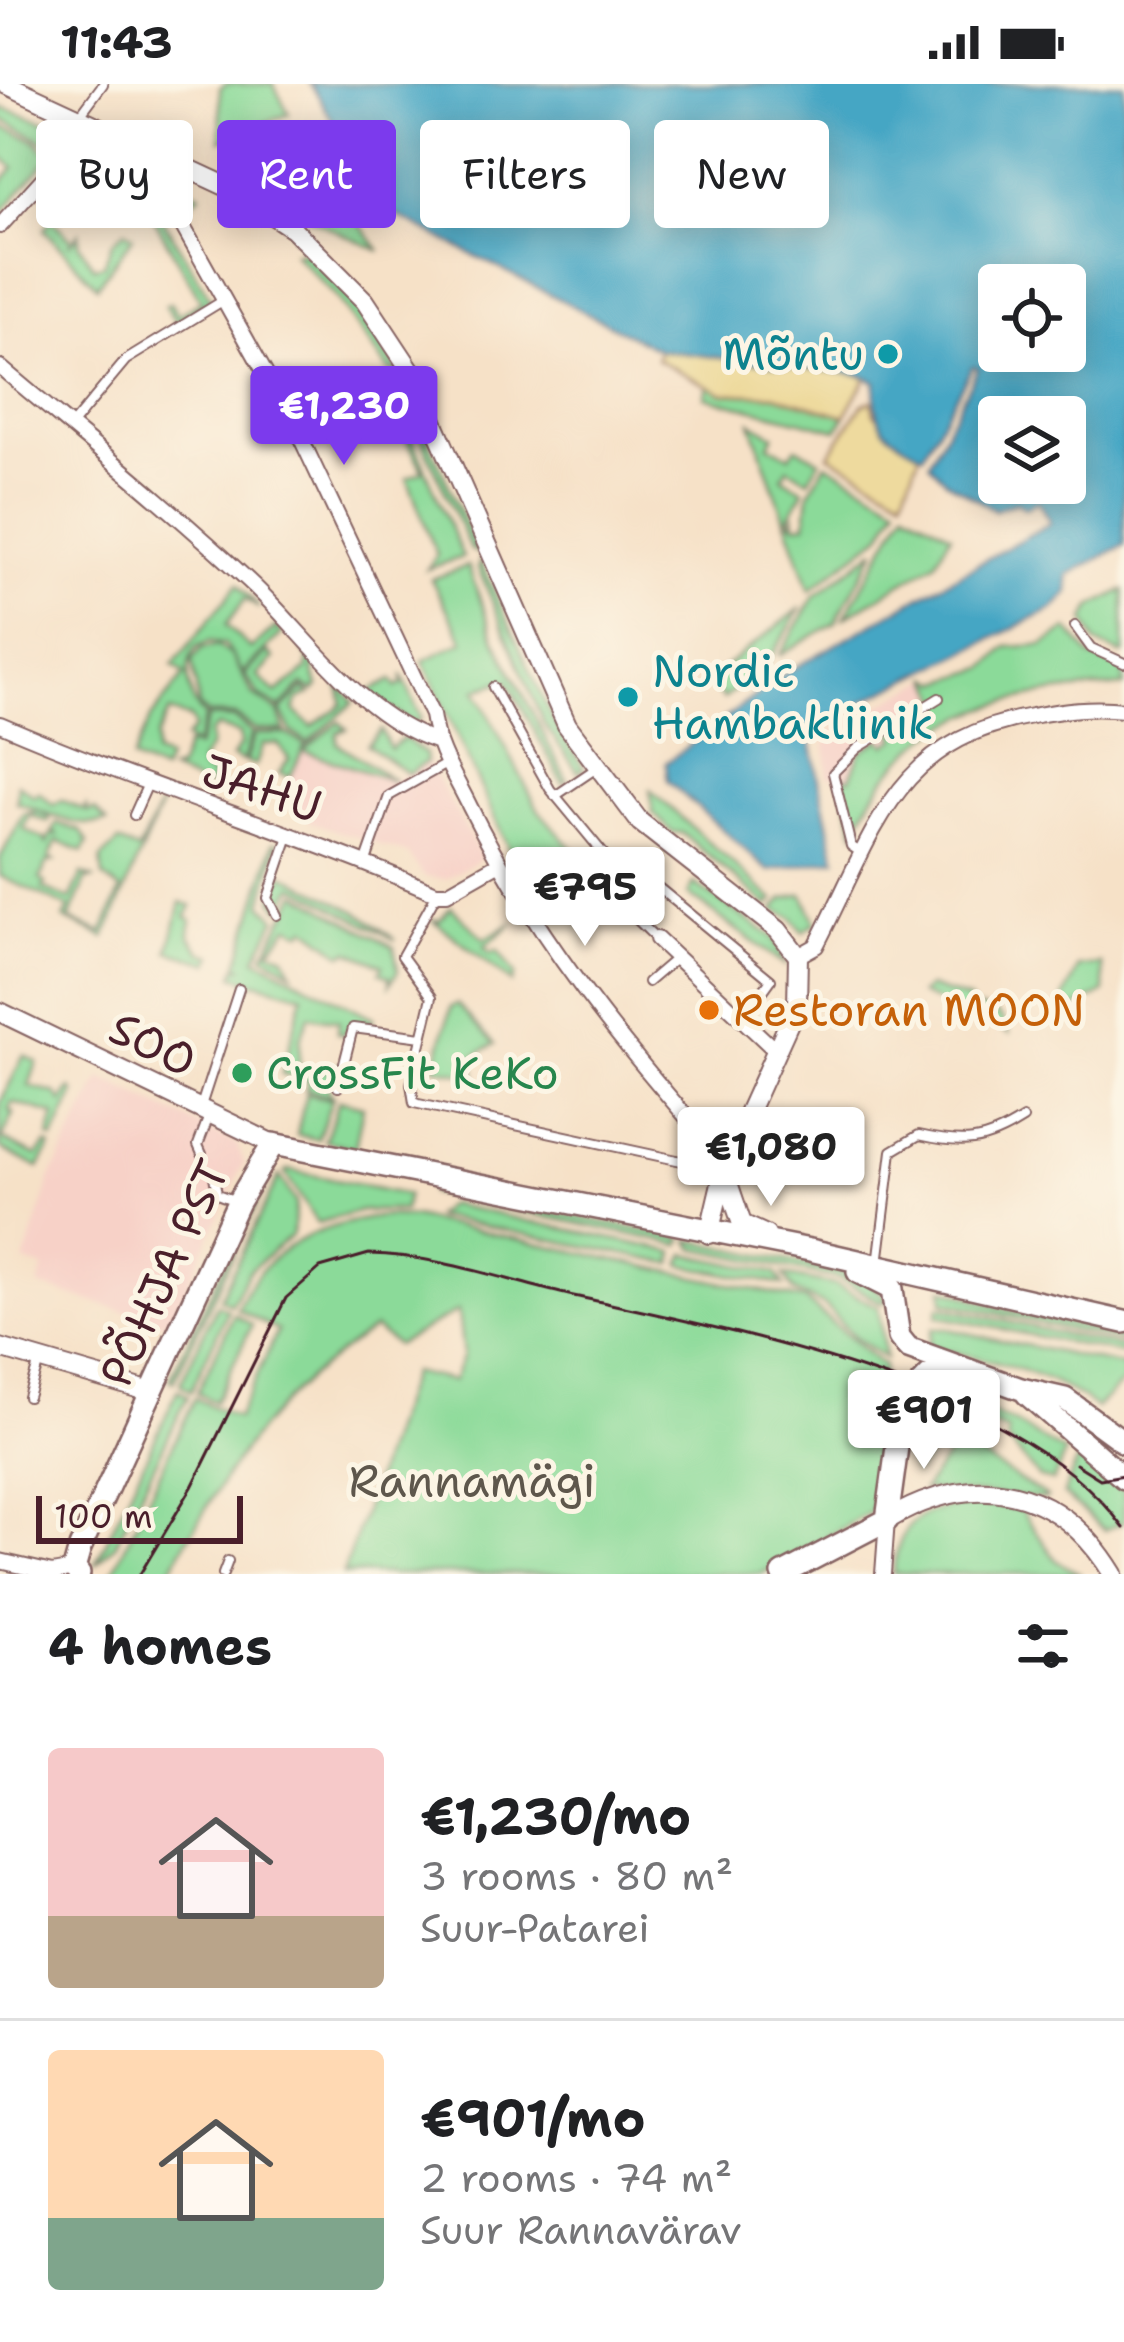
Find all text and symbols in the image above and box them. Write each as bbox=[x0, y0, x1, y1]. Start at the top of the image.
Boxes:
text: 11:43 bbox=[60, 12, 173, 72]
chip: Buy bbox=[36, 120, 193, 228]
chip: Rent bbox=[217, 120, 396, 228]
chip: Filters bbox=[420, 120, 630, 228]
chip: New bbox=[654, 120, 829, 228]
map controls bbox=[978, 264, 1086, 504]
button: locate bbox=[978, 264, 1086, 372]
place label: Mõntu bbox=[722, 324, 864, 384]
marker: Mõntu bbox=[875, 341, 901, 367]
pin: €1,230 bbox=[246, 366, 442, 468]
text: €1,230 bbox=[277, 379, 411, 431]
button: layers bbox=[978, 396, 1086, 504]
place label: Nordic Hambakliinik bbox=[652, 641, 934, 753]
marker: Nordic Hambakliinik bbox=[615, 684, 641, 710]
street label: JAHU bbox=[194, 740, 330, 836]
pin: €795 bbox=[514, 847, 656, 949]
text: €795 bbox=[533, 860, 637, 912]
place label: Restoran MOON bbox=[733, 980, 1085, 1040]
street label: SOO bbox=[100, 997, 206, 1091]
marker: Restoran MOON bbox=[696, 997, 722, 1023]
place label: CrossFit KeKo bbox=[266, 1043, 559, 1103]
marker: CrossFit KeKo bbox=[229, 1060, 255, 1086]
pin: €1,080 bbox=[673, 1107, 869, 1209]
text: €1,080 bbox=[705, 1120, 837, 1172]
street label: PÕHJA PST bbox=[85, 1150, 243, 1396]
pin: €901 bbox=[853, 1370, 995, 1472]
text: €901 bbox=[875, 1383, 973, 1435]
park label: Rannamägi bbox=[348, 1451, 596, 1511]
scale bar bbox=[36, 1490, 243, 1543]
text: 100 m bbox=[54, 1494, 153, 1539]
text: 4 homes bbox=[48, 1612, 272, 1680]
icon: filters bbox=[1010, 1613, 1076, 1679]
text: €1,230/mo bbox=[420, 1782, 691, 1850]
icon: home bbox=[144, 1796, 288, 1940]
text: 3 rooms · 80 m² bbox=[420, 1850, 733, 1902]
text: Suur-Patarei bbox=[420, 1902, 650, 1954]
text: €901/mo bbox=[420, 2084, 646, 2152]
icon: home bbox=[144, 2098, 288, 2242]
text: 2 rooms · 74 m² bbox=[420, 2152, 732, 2204]
text: Suur Rannavärav bbox=[420, 2204, 742, 2256]

